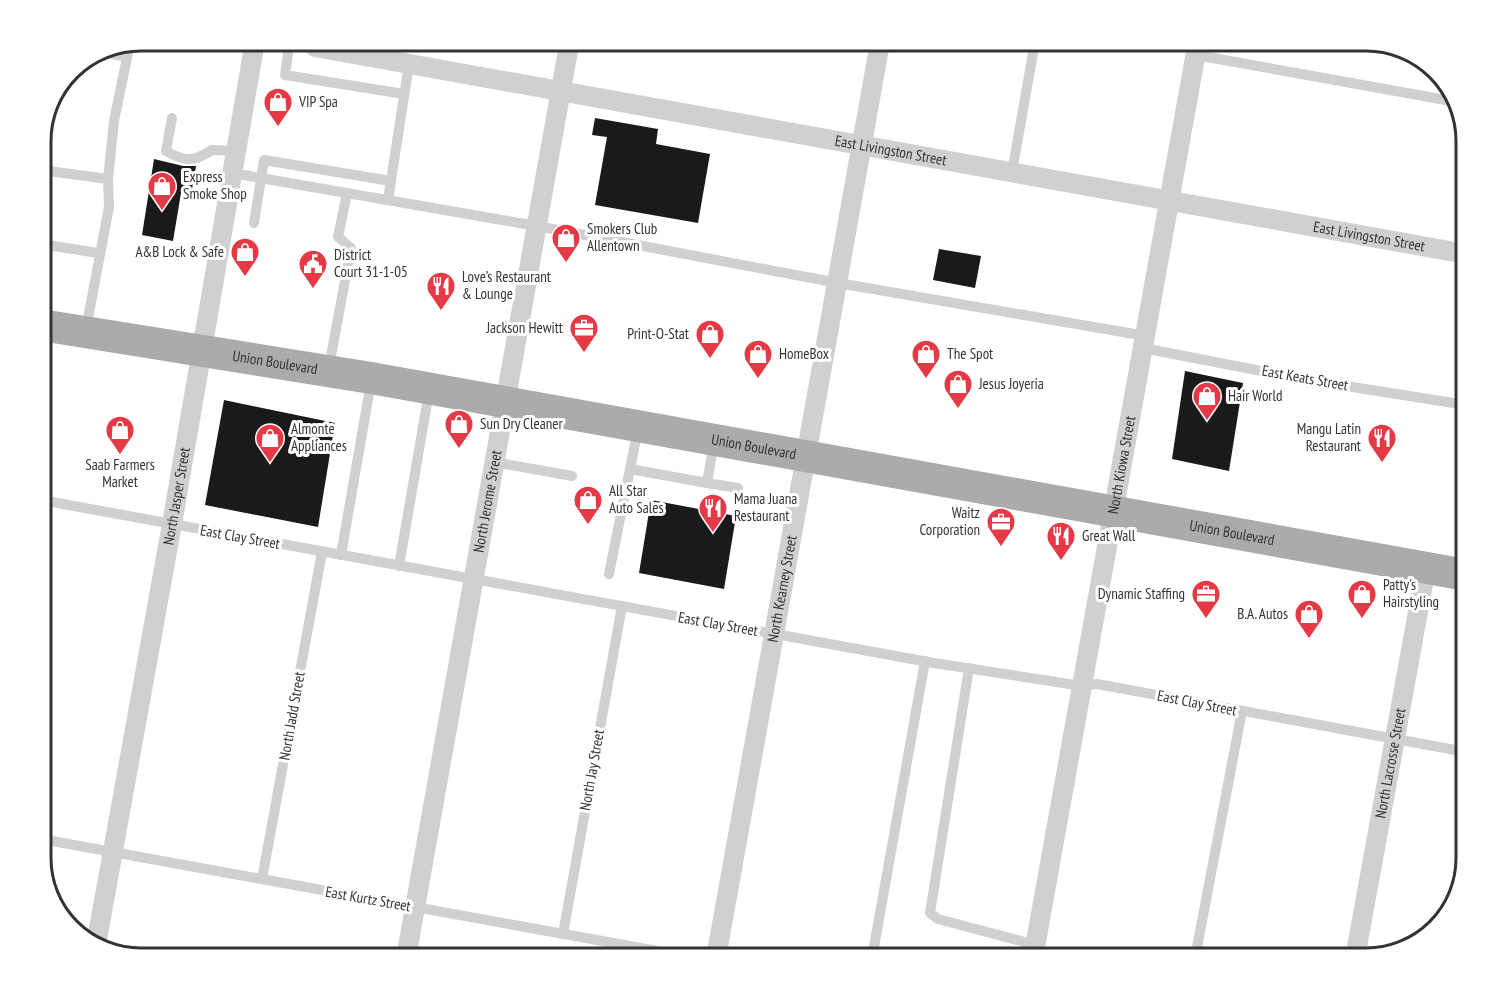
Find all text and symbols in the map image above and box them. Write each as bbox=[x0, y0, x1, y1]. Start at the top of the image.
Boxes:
shop icon: VIP Spa bbox=[262, 86, 294, 128]
place label: VIP Spa bbox=[298, 92, 338, 111]
street label: East Livingston Street bbox=[834, 131, 948, 169]
place label: Express Smoke Shop bbox=[183, 167, 247, 203]
shop icon: Express Smoke Shop bbox=[146, 170, 178, 212]
street label: East Livingston Street bbox=[1312, 217, 1426, 255]
place label: Smokers Club Allentown bbox=[587, 219, 657, 255]
shop icon: Smokers Club Allentown bbox=[550, 222, 582, 264]
shop icon: A&B Lock & Safe bbox=[229, 236, 261, 278]
place label: A&B Lock & Safe bbox=[135, 242, 224, 261]
place label: District Court 31-1-05 bbox=[334, 245, 408, 281]
public building icon: District Court 31-1-05 bbox=[297, 248, 329, 290]
place label: Love’s Restaurant & Lounge bbox=[462, 267, 551, 303]
restaurant icon: Love’s Restaurant & Lounge bbox=[425, 270, 457, 312]
office icon: Jackson Hewitt bbox=[568, 312, 600, 354]
place label: Jackson Hewitt bbox=[485, 318, 563, 337]
shop icon: Print-O-Stat bbox=[694, 318, 726, 360]
place label: Print-O-Stat bbox=[627, 324, 689, 343]
shop icon: HomeBox bbox=[742, 338, 774, 380]
shop icon: The Spot bbox=[910, 338, 942, 380]
place label: HomeBox bbox=[779, 344, 829, 363]
place label: The Spot bbox=[947, 344, 993, 363]
street label: Union Boulevard bbox=[231, 346, 319, 378]
street label: East Keats Street bbox=[1260, 361, 1350, 394]
shop icon: Jesus Joyeria bbox=[942, 368, 974, 410]
place label: Jesus Joyeria bbox=[978, 374, 1044, 393]
shop icon: Hair World bbox=[1191, 380, 1223, 422]
place label: Hair World bbox=[1228, 386, 1282, 405]
shop icon: Sun Dry Cleaner bbox=[443, 408, 475, 450]
shop icon: Saab Farmers Market bbox=[104, 414, 136, 456]
place label: Sun Dry Cleaner bbox=[480, 414, 563, 433]
street label: North Kiowa Street bbox=[1103, 414, 1139, 515]
place label: Almonte Appliances bbox=[291, 419, 347, 455]
place label: Mangu Latin Restaurant bbox=[1297, 419, 1361, 455]
shop icon: Almonte Appliances bbox=[254, 422, 286, 464]
restaurant icon: Mangu Latin Restaurant bbox=[1366, 422, 1398, 464]
street label: Union Boulevard bbox=[710, 429, 798, 463]
street label: North Jasper Street bbox=[158, 446, 194, 546]
street label: North Jerome Street bbox=[469, 448, 506, 554]
place label: Saab Farmers Market bbox=[85, 455, 155, 491]
place label: All Star Auto Sales bbox=[609, 481, 663, 517]
shop icon: All Star Auto Sales bbox=[572, 484, 604, 526]
place label: Mama Juana Restaurant bbox=[734, 489, 797, 525]
restaurant icon: Mama Juana Restaurant bbox=[697, 492, 729, 534]
place label: Waitz Corporation bbox=[919, 503, 980, 539]
office icon: Waitz Corporation bbox=[985, 506, 1017, 548]
street label: Union Boulevard bbox=[1188, 515, 1276, 549]
street label: East Clay Street bbox=[199, 520, 281, 553]
restaurant icon: Great Wall bbox=[1045, 520, 1077, 562]
place label: Great Wall bbox=[1082, 526, 1136, 545]
street label: North Kearney Street bbox=[763, 534, 801, 644]
place label: Patty's Hairstyling bbox=[1383, 575, 1439, 611]
office icon: Dynamic Staffing bbox=[1190, 578, 1222, 620]
shop icon: Patty's Hairstyling bbox=[1346, 578, 1378, 620]
place label: Dynamic Staffing bbox=[1098, 584, 1185, 603]
shop icon: B.A. Autos bbox=[1293, 598, 1325, 640]
place label: B.A. Autos bbox=[1237, 604, 1288, 623]
street label: East Clay Street bbox=[677, 607, 759, 640]
street label: North Jadd Street bbox=[274, 670, 309, 762]
street label: East Clay Street bbox=[1156, 685, 1238, 720]
street label: North Lacrosse Street bbox=[1371, 707, 1409, 820]
street label: North Jay Street bbox=[575, 728, 608, 812]
street label: East Kurtz Street bbox=[324, 882, 412, 915]

